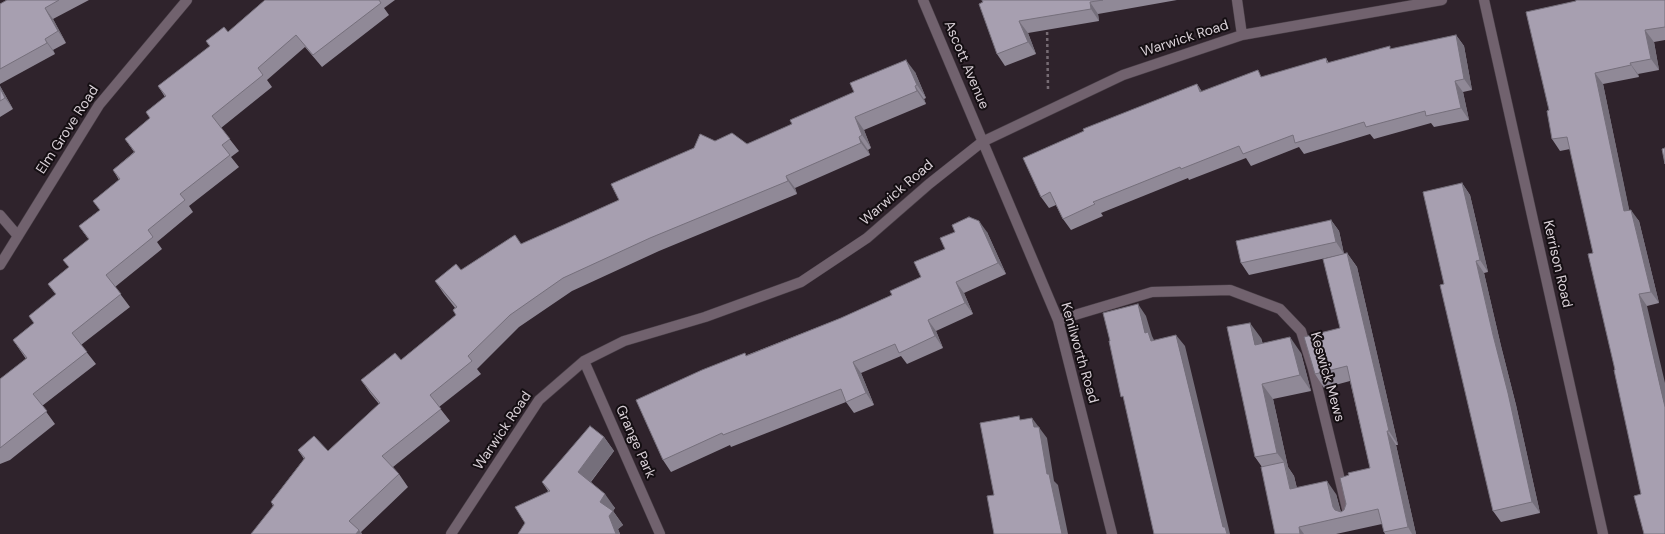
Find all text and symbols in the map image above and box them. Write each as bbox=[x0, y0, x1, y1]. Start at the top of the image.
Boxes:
street label: Warwick Road bbox=[1139, 17, 1231, 61]
street label: Ascott Avenue bbox=[940, 18, 992, 112]
street label: Elm Grove Road bbox=[33, 83, 103, 177]
street label: Warwick Road bbox=[857, 157, 937, 229]
street label: Kerrison Road bbox=[1539, 219, 1575, 309]
street label: Kenilworth Road bbox=[1057, 301, 1101, 405]
street label: Keswick Mews bbox=[1306, 330, 1348, 424]
street label: Warwick Road bbox=[471, 389, 535, 473]
street label: Grange Park bbox=[611, 403, 659, 481]

